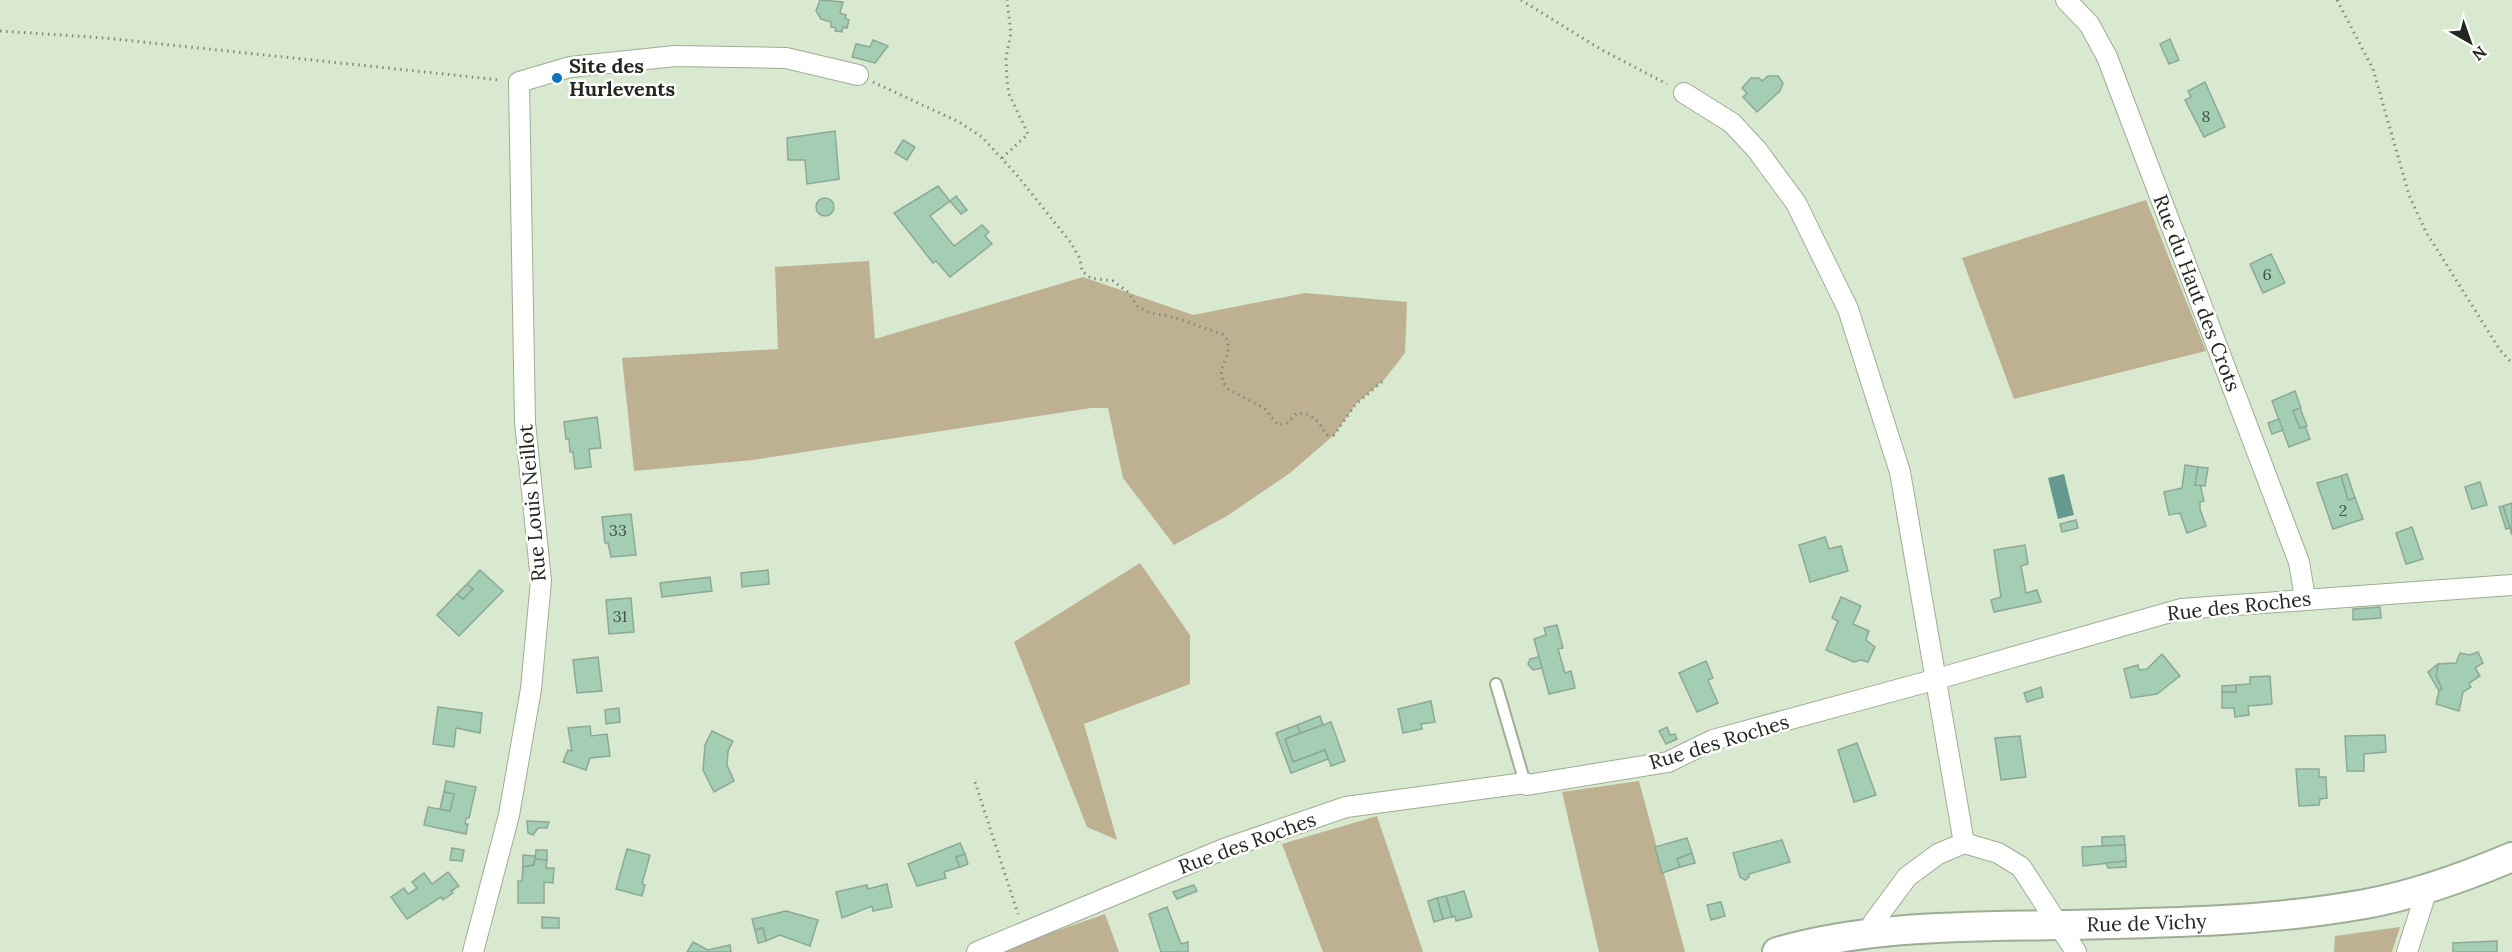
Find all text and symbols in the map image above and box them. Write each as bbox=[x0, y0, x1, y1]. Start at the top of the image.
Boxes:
north arrow bbox=[2440, 12, 2500, 72]
text: N bbox=[2468, 42, 2491, 65]
place label: Site des Hurlevents bbox=[569, 53, 676, 101]
marker: Site des Hurlevents bbox=[550, 71, 564, 85]
house number: 8 bbox=[2202, 106, 2211, 126]
street label: Rue du Haut des Crots bbox=[2148, 191, 2247, 395]
house number: 6 bbox=[2262, 264, 2272, 284]
street label: Rue Louis Neillot bbox=[512, 423, 551, 583]
house number: 2 bbox=[2339, 500, 2347, 520]
house number: 33 bbox=[609, 520, 627, 540]
street label: Rue des Roches bbox=[2166, 586, 2312, 626]
house number: 31 bbox=[613, 606, 628, 626]
street label: Rue des Roches bbox=[1646, 708, 1792, 775]
street label: Rue des Roches bbox=[1175, 806, 1319, 879]
street label: Rue de Vichy bbox=[2086, 908, 2208, 937]

